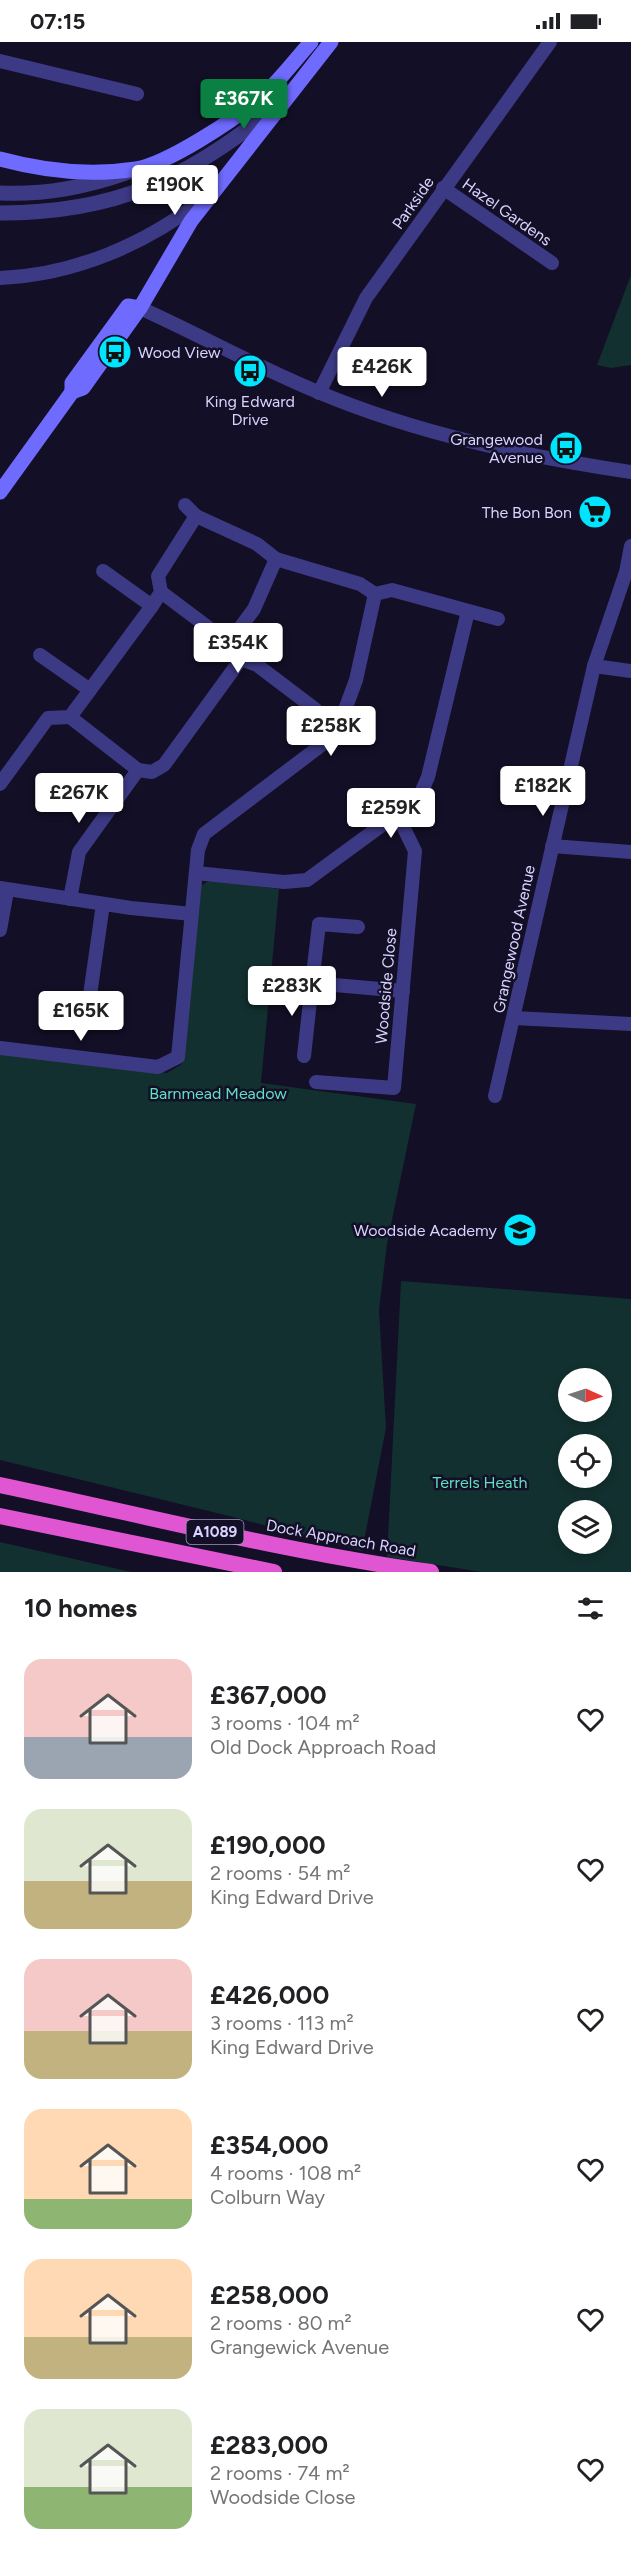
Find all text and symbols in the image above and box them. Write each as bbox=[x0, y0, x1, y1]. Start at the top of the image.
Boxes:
text: 07:15 bbox=[30, 8, 85, 35]
pin: £367K bbox=[202, 79, 286, 130]
text: £367K bbox=[214, 86, 274, 110]
pin: £190K bbox=[133, 165, 217, 216]
text: £190K bbox=[146, 172, 204, 196]
street label: Parkside bbox=[388, 173, 438, 233]
street label: Hazel Gardens bbox=[459, 174, 555, 250]
bus stop icon: Wood View bbox=[97, 334, 133, 370]
place label: Wood View bbox=[138, 343, 221, 362]
pin: £426K bbox=[340, 347, 424, 398]
bus stop icon: King Edward Drive bbox=[232, 353, 268, 389]
text: £426K bbox=[351, 354, 413, 378]
place label: King Edward Drive bbox=[205, 392, 295, 429]
place label: Grangewood Avenue bbox=[450, 430, 543, 467]
bus stop icon: Grangewood Avenue bbox=[548, 430, 584, 466]
supermarket icon: The Bon Bon bbox=[577, 494, 613, 530]
place label: The Bon Bon bbox=[482, 503, 572, 522]
pin: £354K bbox=[196, 623, 280, 674]
text: £354K bbox=[208, 630, 268, 654]
pin: £258K bbox=[289, 706, 373, 757]
text: £258K bbox=[301, 713, 361, 737]
pin: £182K bbox=[501, 766, 585, 817]
pin: £267K bbox=[37, 773, 121, 824]
text: £182K bbox=[514, 773, 572, 797]
text: £267K bbox=[49, 780, 109, 804]
pin: £259K bbox=[349, 788, 433, 839]
text: £259K bbox=[361, 795, 421, 819]
street label: Grangewood Avenue bbox=[489, 863, 539, 1015]
street label: Woodside Close bbox=[371, 927, 401, 1045]
pin: £283K bbox=[250, 966, 334, 1017]
text: £283K bbox=[262, 973, 322, 997]
pin: £165K bbox=[39, 991, 123, 1042]
text: £165K bbox=[53, 998, 109, 1022]
park label: Barnmead Meadow bbox=[149, 1084, 287, 1103]
school or university icon: Woodside Academy bbox=[502, 1212, 538, 1248]
place label: Woodside Academy bbox=[354, 1221, 498, 1240]
north arrow bbox=[558, 1368, 612, 1422]
map controls bbox=[558, 1368, 612, 1554]
button: locate bbox=[558, 1434, 612, 1488]
park label: Terrels Heath bbox=[433, 1473, 528, 1492]
button: layers bbox=[558, 1500, 612, 1554]
street label: Dock Approach Road bbox=[265, 1515, 417, 1561]
road number: A1089 bbox=[186, 1520, 244, 1544]
text: 10 homes bbox=[24, 1592, 137, 1624]
icon: filters bbox=[574, 1592, 607, 1625]
text: £367,000 bbox=[210, 1679, 327, 1711]
icon: home bbox=[72, 1683, 144, 1755]
icon: heart bbox=[574, 1703, 607, 1736]
text: 3 rooms · 104 m² bbox=[210, 1711, 360, 1735]
text: Old Dock Approach Road bbox=[210, 1735, 436, 1759]
text: £190,000 bbox=[210, 1829, 326, 1861]
icon: home bbox=[72, 1833, 144, 1905]
icon: heart bbox=[574, 1853, 607, 1886]
text: 2 rooms · 54 m² bbox=[210, 1861, 350, 1885]
text: King Edward Drive bbox=[210, 1885, 374, 1909]
text: £426,000 bbox=[210, 1979, 329, 2011]
icon: home bbox=[72, 1983, 144, 2055]
icon: heart bbox=[574, 2003, 607, 2036]
text: 3 rooms · 113 m² bbox=[210, 2011, 354, 2035]
text: King Edward Drive bbox=[210, 2035, 374, 2059]
text: £354,000 bbox=[210, 2129, 329, 2161]
icon: home bbox=[72, 2133, 144, 2205]
icon: heart bbox=[574, 2153, 607, 2186]
text: 4 rooms · 108 m² bbox=[210, 2161, 361, 2185]
text: Colburn Way bbox=[210, 2185, 325, 2209]
text: £258,000 bbox=[210, 2279, 329, 2311]
icon: home bbox=[72, 2283, 144, 2355]
icon: heart bbox=[574, 2303, 607, 2336]
text: 2 rooms · 80 m² bbox=[210, 2311, 352, 2335]
text: Grangewick Avenue bbox=[210, 2335, 389, 2359]
text: £283,000 bbox=[210, 2429, 328, 2461]
icon: home bbox=[72, 2433, 144, 2505]
icon: heart bbox=[574, 2453, 607, 2486]
text: 2 rooms · 74 m² bbox=[210, 2461, 350, 2485]
text: Woodside Close bbox=[210, 2485, 356, 2509]

